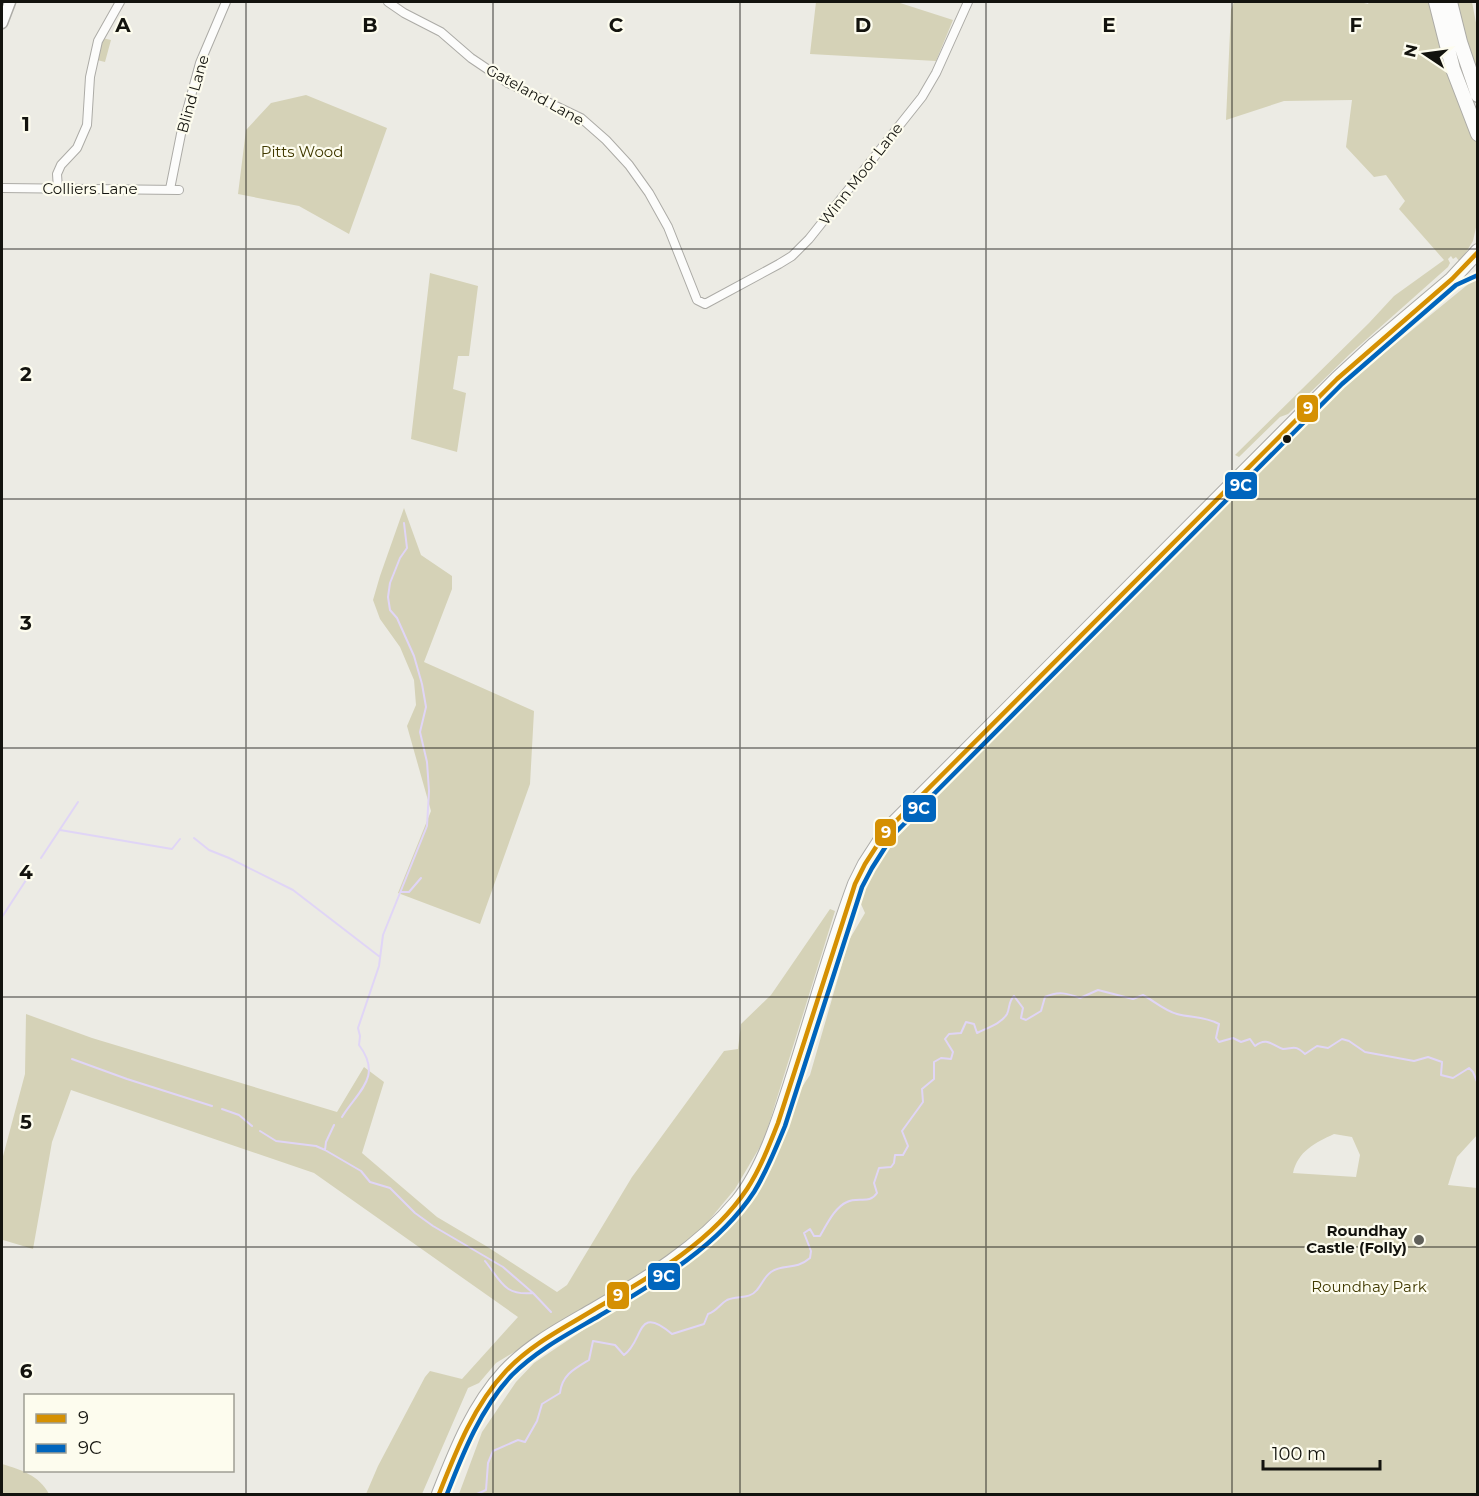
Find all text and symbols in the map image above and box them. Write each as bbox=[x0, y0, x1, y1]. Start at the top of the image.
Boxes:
text: A bbox=[114, 13, 131, 37]
text: B bbox=[362, 13, 378, 37]
text: C bbox=[609, 13, 624, 37]
text: D bbox=[855, 13, 871, 37]
text: E bbox=[1102, 13, 1116, 37]
text: F bbox=[1350, 13, 1363, 37]
north arrow bbox=[1395, 24, 1455, 84]
text: N bbox=[1400, 42, 1422, 59]
street label: Blind Lane bbox=[172, 53, 213, 135]
street label: Gateland Lane bbox=[483, 60, 588, 129]
text: 1 bbox=[22, 112, 30, 136]
street label: Winn Moor Lane bbox=[815, 119, 906, 229]
park label: Pitts Wood bbox=[261, 142, 343, 161]
street label: Colliers Lane bbox=[43, 179, 137, 198]
text: 2 bbox=[20, 362, 32, 386]
line badge: 9 bbox=[1296, 394, 1319, 423]
text: 9 bbox=[1303, 399, 1313, 418]
unlabelled marker bbox=[1281, 433, 1293, 445]
line badge: 9C bbox=[1224, 471, 1258, 500]
text: 9C bbox=[1230, 476, 1252, 495]
text: 3 bbox=[19, 611, 32, 635]
line badge: 9C bbox=[902, 794, 937, 823]
text: 9C bbox=[908, 799, 930, 818]
line badge: 9 bbox=[874, 818, 897, 847]
text: 9 bbox=[881, 823, 891, 842]
text: 4 bbox=[19, 860, 33, 884]
text: 5 bbox=[20, 1110, 32, 1134]
place label: Roundhay Castle (Folly) bbox=[1306, 1221, 1408, 1257]
marker: Roundhay Castle (Folly) bbox=[1412, 1233, 1426, 1247]
line badge: 9C bbox=[647, 1262, 681, 1291]
text: 9C bbox=[653, 1267, 675, 1286]
park label: Roundhay Park bbox=[1311, 1277, 1427, 1296]
line badge: 9 bbox=[606, 1281, 630, 1310]
text: 9 bbox=[613, 1286, 623, 1305]
text: 6 bbox=[20, 1359, 33, 1383]
legend bbox=[24, 1394, 234, 1472]
text: 9 bbox=[78, 1407, 89, 1429]
scale bar bbox=[1263, 1433, 1380, 1471]
text: 9C bbox=[78, 1437, 102, 1459]
text: 100 m bbox=[1272, 1443, 1326, 1465]

